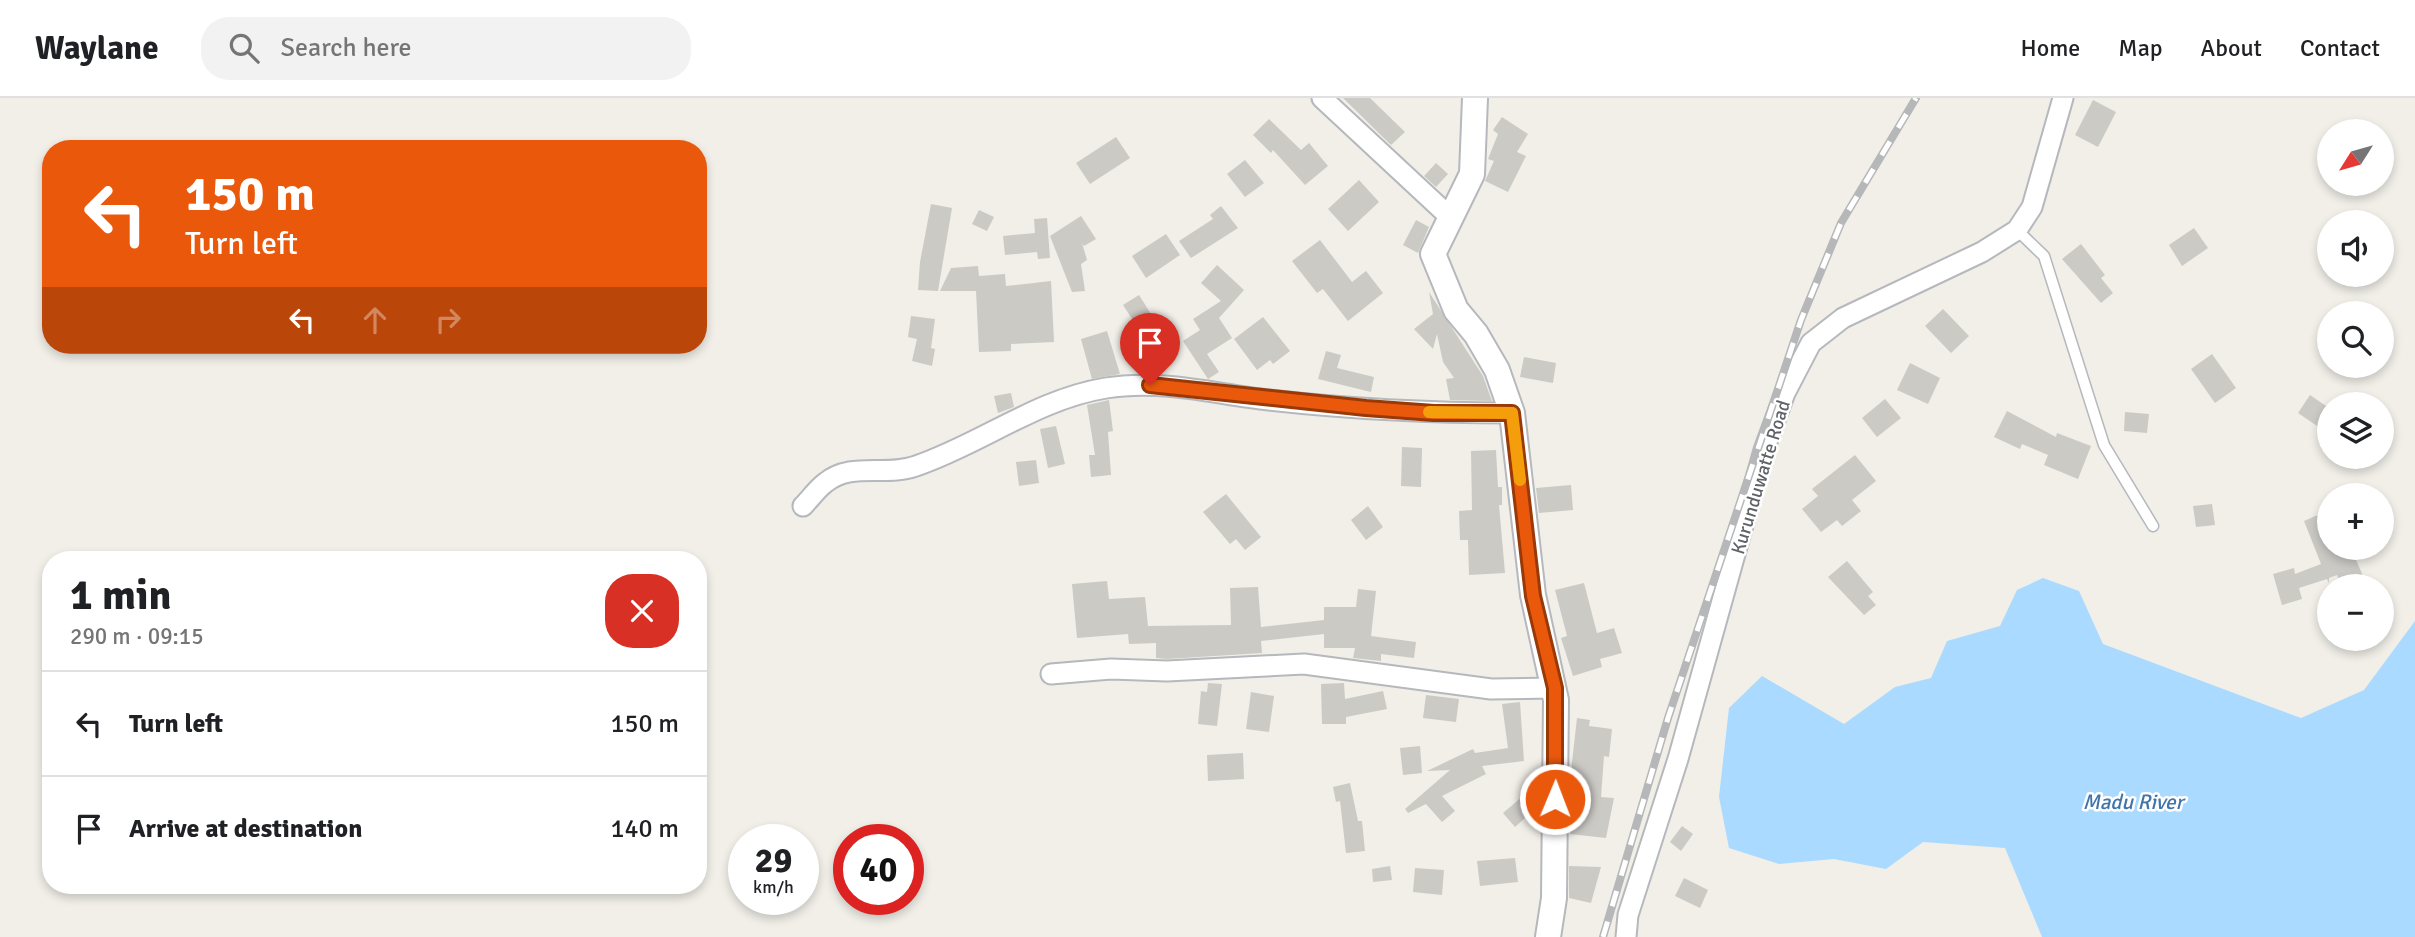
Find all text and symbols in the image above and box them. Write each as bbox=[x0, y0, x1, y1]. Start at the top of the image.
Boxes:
search box bbox=[201, 17, 691, 80]
text: Waylane bbox=[35, 28, 159, 69]
icon: search bbox=[225, 29, 263, 67]
text: Search here bbox=[281, 32, 412, 64]
text: Home bbox=[2020, 33, 2080, 63]
text: Map bbox=[2118, 33, 2163, 63]
text: About bbox=[2201, 33, 2262, 63]
text: Contact bbox=[2300, 33, 2380, 63]
north arrow bbox=[2317, 119, 2394, 196]
map controls bbox=[2317, 119, 2394, 651]
text: 150 m bbox=[185, 164, 315, 224]
icon: left bbox=[70, 168, 161, 259]
button: sound bbox=[2317, 210, 2394, 287]
text: Turn left bbox=[185, 224, 298, 263]
icon: left bbox=[283, 301, 321, 339]
icon: ahead bbox=[356, 301, 394, 339]
icon: right bbox=[429, 301, 467, 339]
button: search bbox=[2317, 301, 2394, 378]
pin bbox=[1120, 313, 1180, 385]
icon: arrive bbox=[1131, 324, 1169, 362]
button: layers bbox=[2317, 392, 2394, 469]
street label: Kurunduwatte Road bbox=[1726, 397, 1796, 557]
button: + bbox=[2317, 483, 2394, 560]
text: 1 min bbox=[70, 570, 171, 621]
button: close bbox=[605, 574, 679, 648]
button: − bbox=[2317, 574, 2394, 651]
text: 290 m · 09:15 bbox=[70, 622, 204, 651]
icon: left bbox=[70, 705, 108, 743]
text: Turn left bbox=[129, 708, 223, 740]
text: 150 m bbox=[610, 708, 679, 740]
position arrow bbox=[1518, 762, 1592, 836]
water label: Madu River bbox=[2083, 789, 2186, 815]
icon: arrive bbox=[70, 810, 108, 848]
text: Arrive at destination bbox=[129, 813, 362, 845]
text: 140 m bbox=[610, 813, 679, 845]
speed limit sign: 40 bbox=[833, 824, 924, 915]
text: 29 bbox=[755, 839, 792, 882]
text: km/h bbox=[753, 876, 794, 898]

